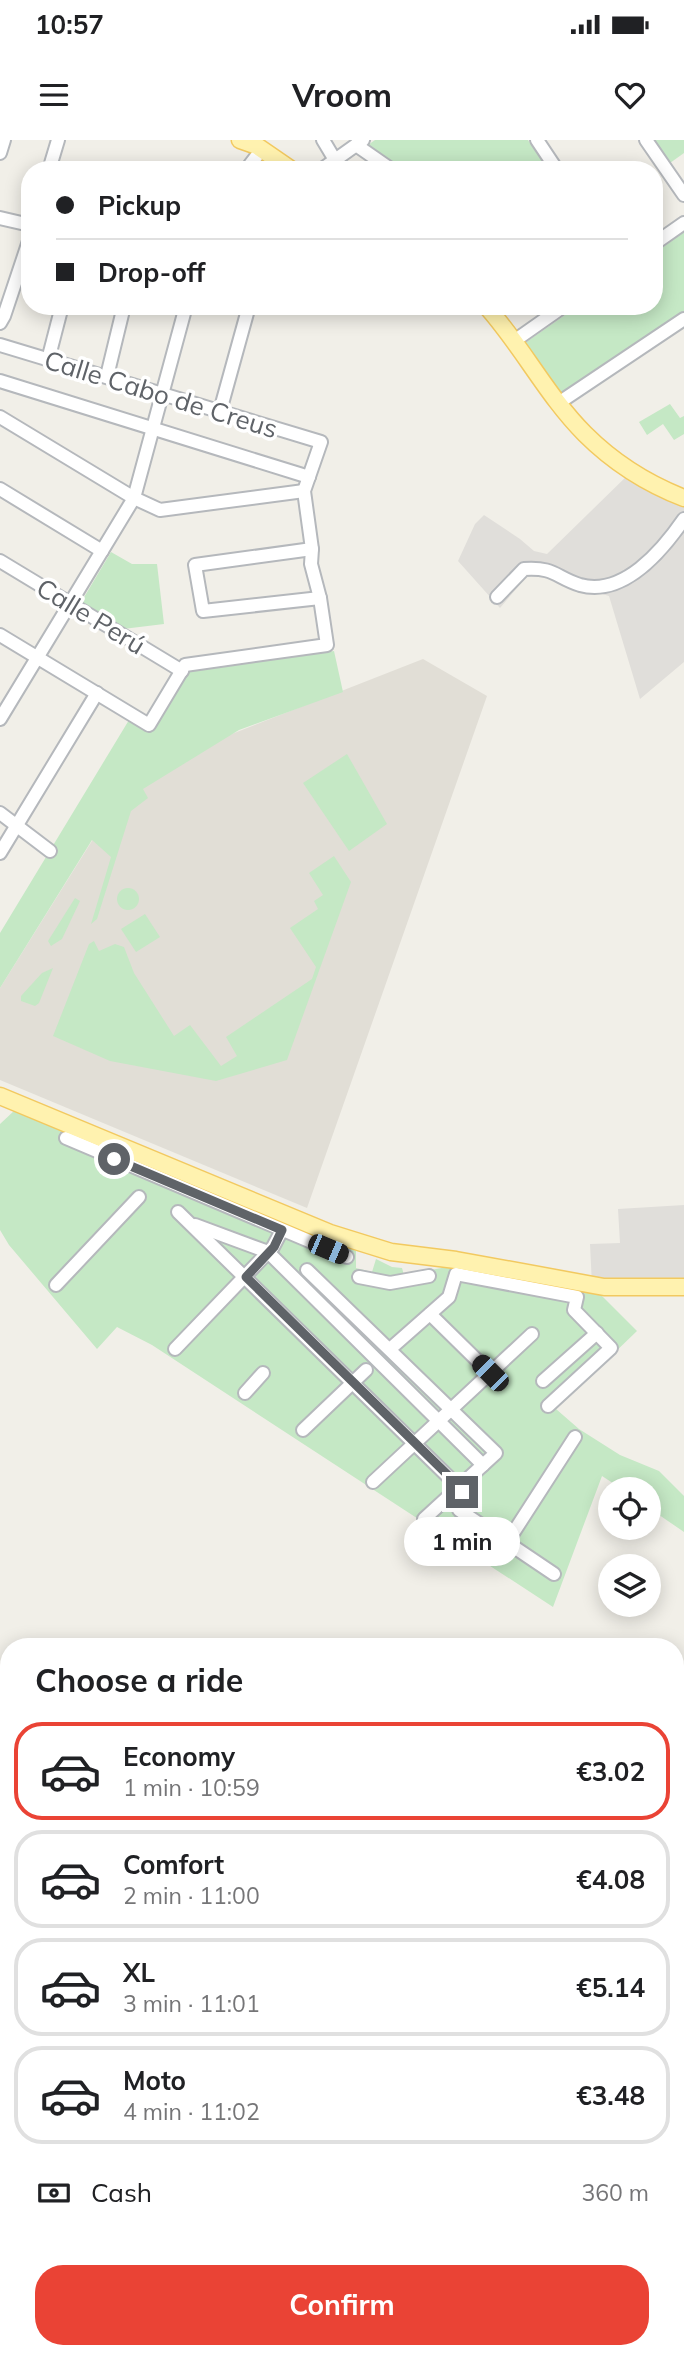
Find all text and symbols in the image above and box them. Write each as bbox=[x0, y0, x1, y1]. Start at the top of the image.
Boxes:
text: 10:57 bbox=[35, 8, 104, 41]
text: Vroom bbox=[292, 75, 392, 115]
icon: menu bbox=[35, 76, 73, 114]
icon: heart bbox=[611, 76, 649, 114]
text: Pickup bbox=[98, 189, 181, 222]
text: Drop-off bbox=[98, 256, 205, 289]
street label: Calle Cabo de Creus bbox=[40, 343, 282, 445]
street label: Calle Perú bbox=[31, 571, 151, 661]
route start bbox=[98, 1143, 130, 1175]
car bbox=[305, 1231, 352, 1267]
car bbox=[468, 1351, 513, 1395]
route end bbox=[446, 1476, 478, 1508]
map controls bbox=[598, 1477, 661, 1617]
button: locate bbox=[598, 1477, 661, 1540]
callout: 1 min bbox=[404, 1516, 520, 1566]
text: 1 min bbox=[432, 1527, 492, 1556]
button: layers bbox=[598, 1554, 661, 1617]
text: Choose a ride bbox=[35, 1660, 243, 1700]
icon: car bbox=[39, 1740, 102, 1803]
text: Economy bbox=[123, 1740, 235, 1773]
text: €3.02 bbox=[576, 1755, 645, 1788]
text: 1 min · 10:59 bbox=[123, 1773, 260, 1802]
icon: car bbox=[39, 1848, 102, 1911]
text: Comfort bbox=[123, 1848, 224, 1881]
text: €4.08 bbox=[576, 1863, 645, 1896]
text: 2 min · 11:00 bbox=[123, 1881, 260, 1910]
icon: car bbox=[39, 1956, 102, 2019]
text: XL bbox=[123, 1956, 155, 1989]
text: €5.14 bbox=[576, 1971, 645, 2004]
text: 3 min · 11:01 bbox=[123, 1989, 260, 2018]
icon: car bbox=[39, 2064, 102, 2127]
text: Moto bbox=[123, 2064, 186, 2097]
text: €3.48 bbox=[576, 2079, 645, 2112]
text: 4 min · 11:02 bbox=[123, 2097, 260, 2126]
icon: cash bbox=[35, 2174, 73, 2212]
text: Cash bbox=[91, 2176, 152, 2209]
text: 360 m bbox=[581, 2178, 649, 2207]
button: Confirm bbox=[35, 2265, 649, 2345]

